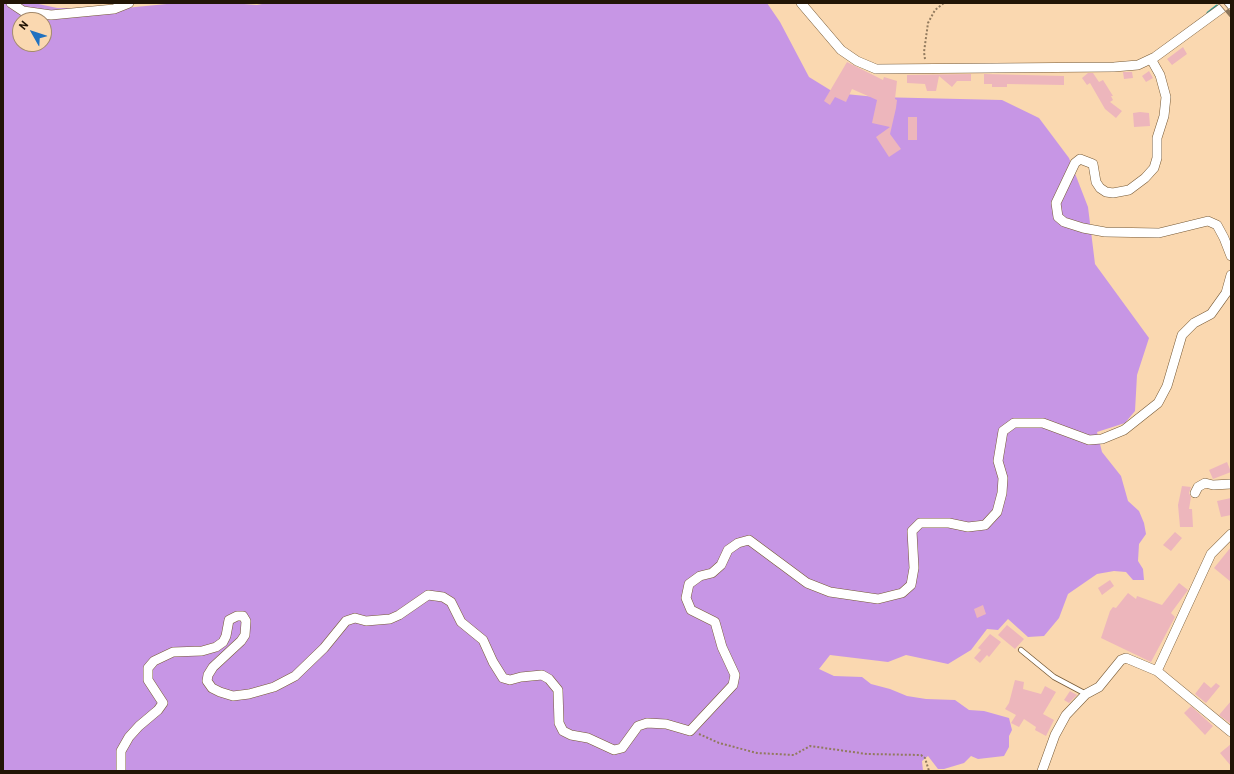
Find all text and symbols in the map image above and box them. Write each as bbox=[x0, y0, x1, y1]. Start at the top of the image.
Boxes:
north arrow bbox=[12, 12, 52, 52]
text: N bbox=[16, 18, 30, 32]

